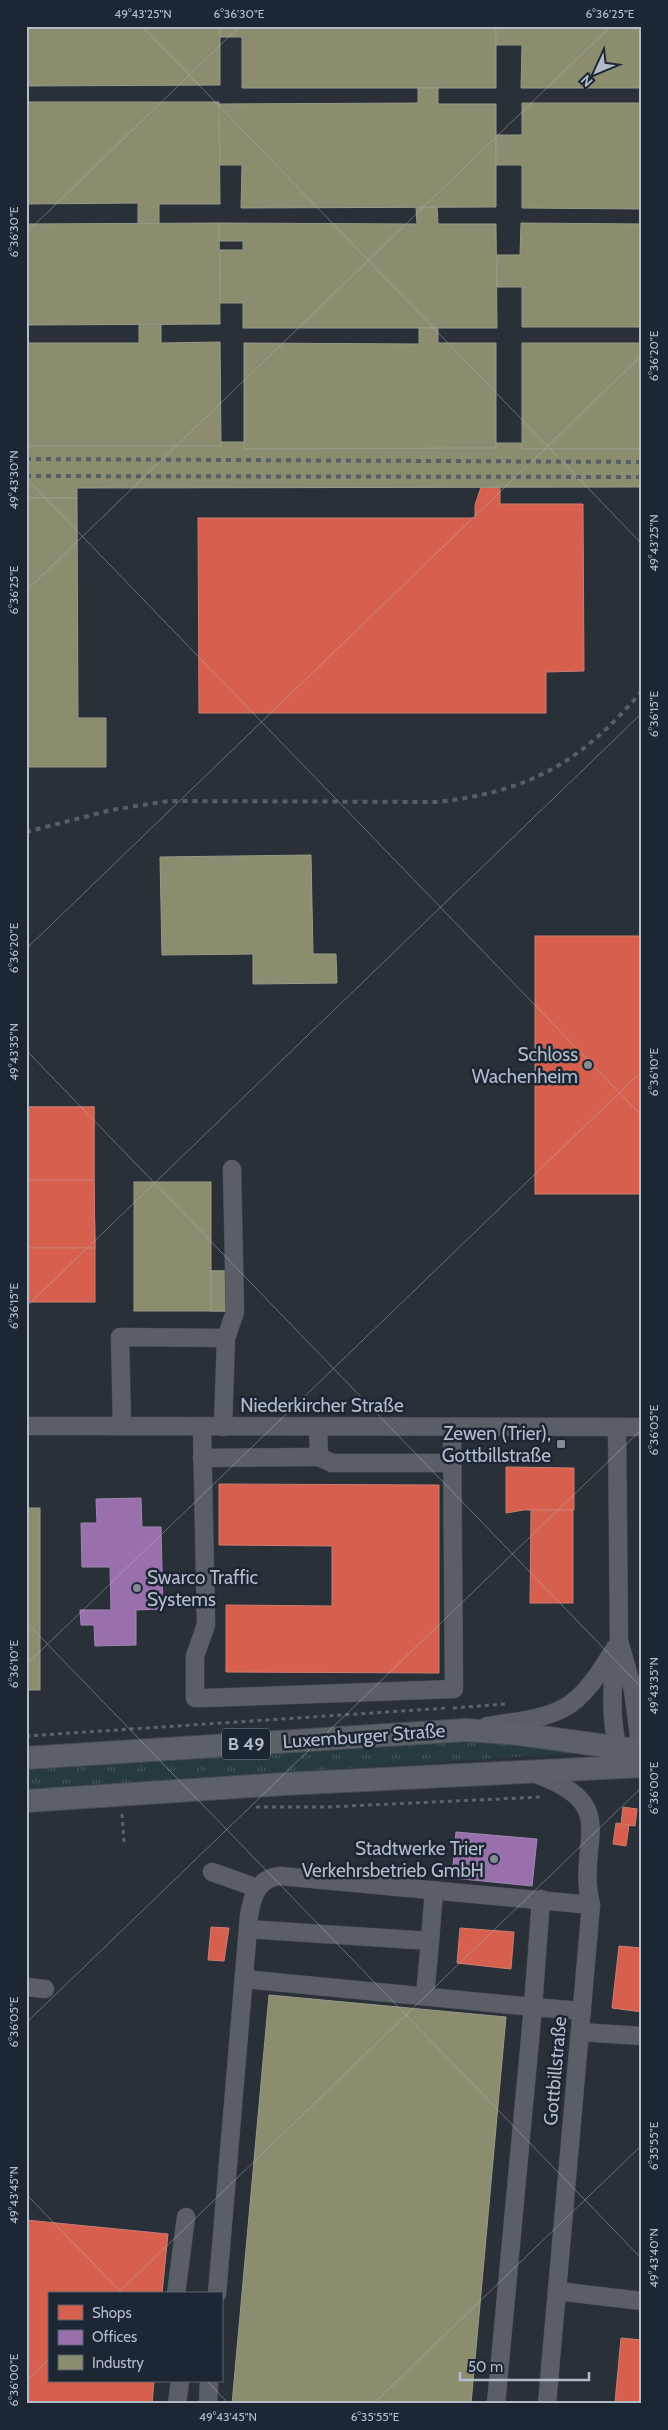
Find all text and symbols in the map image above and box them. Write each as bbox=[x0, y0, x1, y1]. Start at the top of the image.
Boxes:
text: 49°43'25"N bbox=[114, 6, 172, 21]
text: 6°36'30"E bbox=[214, 6, 265, 21]
text: 6°36'25"E bbox=[586, 6, 635, 21]
north arrow bbox=[570, 48, 620, 98]
text: N bbox=[577, 71, 597, 91]
text: 6°36'30"E bbox=[6, 206, 21, 257]
text: 6°36'20"E bbox=[646, 330, 661, 381]
text: 49°43'30"N bbox=[6, 450, 21, 510]
text: 49°43'25"N bbox=[646, 514, 661, 572]
text: 6°36'25"E bbox=[6, 565, 21, 614]
text: 6°36'15"E bbox=[646, 690, 661, 737]
text: 6°36'20"E bbox=[6, 922, 21, 973]
text: 49°43'35"N bbox=[6, 1023, 21, 1081]
place label: Schloss Wachenheim bbox=[472, 1043, 578, 1088]
text: 6°36'10"E bbox=[646, 1047, 661, 1096]
marker: Schloss Wachenheim bbox=[582, 1059, 594, 1071]
text: 6°36'15"E bbox=[6, 1282, 21, 1329]
street label: Niederkircher Straße bbox=[240, 1394, 404, 1417]
text: 6°36'05"E bbox=[646, 1404, 661, 1455]
place label: Zewen (Trier), Gottbillstraße bbox=[442, 1422, 551, 1467]
marker: Zewen (Trier), Gottbillstraße bbox=[555, 1438, 567, 1450]
place label: Swarco Traffic Systems bbox=[147, 1566, 259, 1611]
marker: Swarco Traffic Systems bbox=[131, 1582, 143, 1594]
text: 6°36'10"E bbox=[6, 1639, 21, 1688]
text: 49°43'35"N bbox=[646, 1657, 661, 1715]
street label: Luxemburger Straße bbox=[282, 1719, 446, 1753]
road number: B 49 bbox=[222, 1728, 270, 1760]
text: 6°36'00"E bbox=[646, 1761, 661, 1814]
place label: Stadtwerke Trier Verkehrsbetrieb GmbH bbox=[302, 1837, 484, 1882]
marker: Stadtwerke Trier Verkehrsbetrieb GmbH bbox=[488, 1853, 500, 1865]
text: 6°36'05"E bbox=[6, 1996, 21, 2047]
street label: Gottbillstraße bbox=[539, 2015, 571, 2126]
text: 6°35'55"E bbox=[646, 2121, 661, 2170]
text: 49°43'45"N bbox=[6, 2166, 21, 2224]
text: 49°43'40"N bbox=[646, 2228, 661, 2288]
legend bbox=[48, 2292, 222, 2382]
text: Shops bbox=[92, 2304, 132, 2322]
text: Offices bbox=[92, 2328, 137, 2346]
scale bar bbox=[460, 2350, 589, 2382]
text: 6°36'00"E bbox=[6, 2353, 21, 2406]
text: Industry bbox=[92, 2354, 144, 2372]
text: 50 m bbox=[468, 2358, 503, 2376]
text: 49°43'45"N bbox=[199, 2409, 257, 2424]
text: 6°35'55"E bbox=[351, 2409, 400, 2424]

